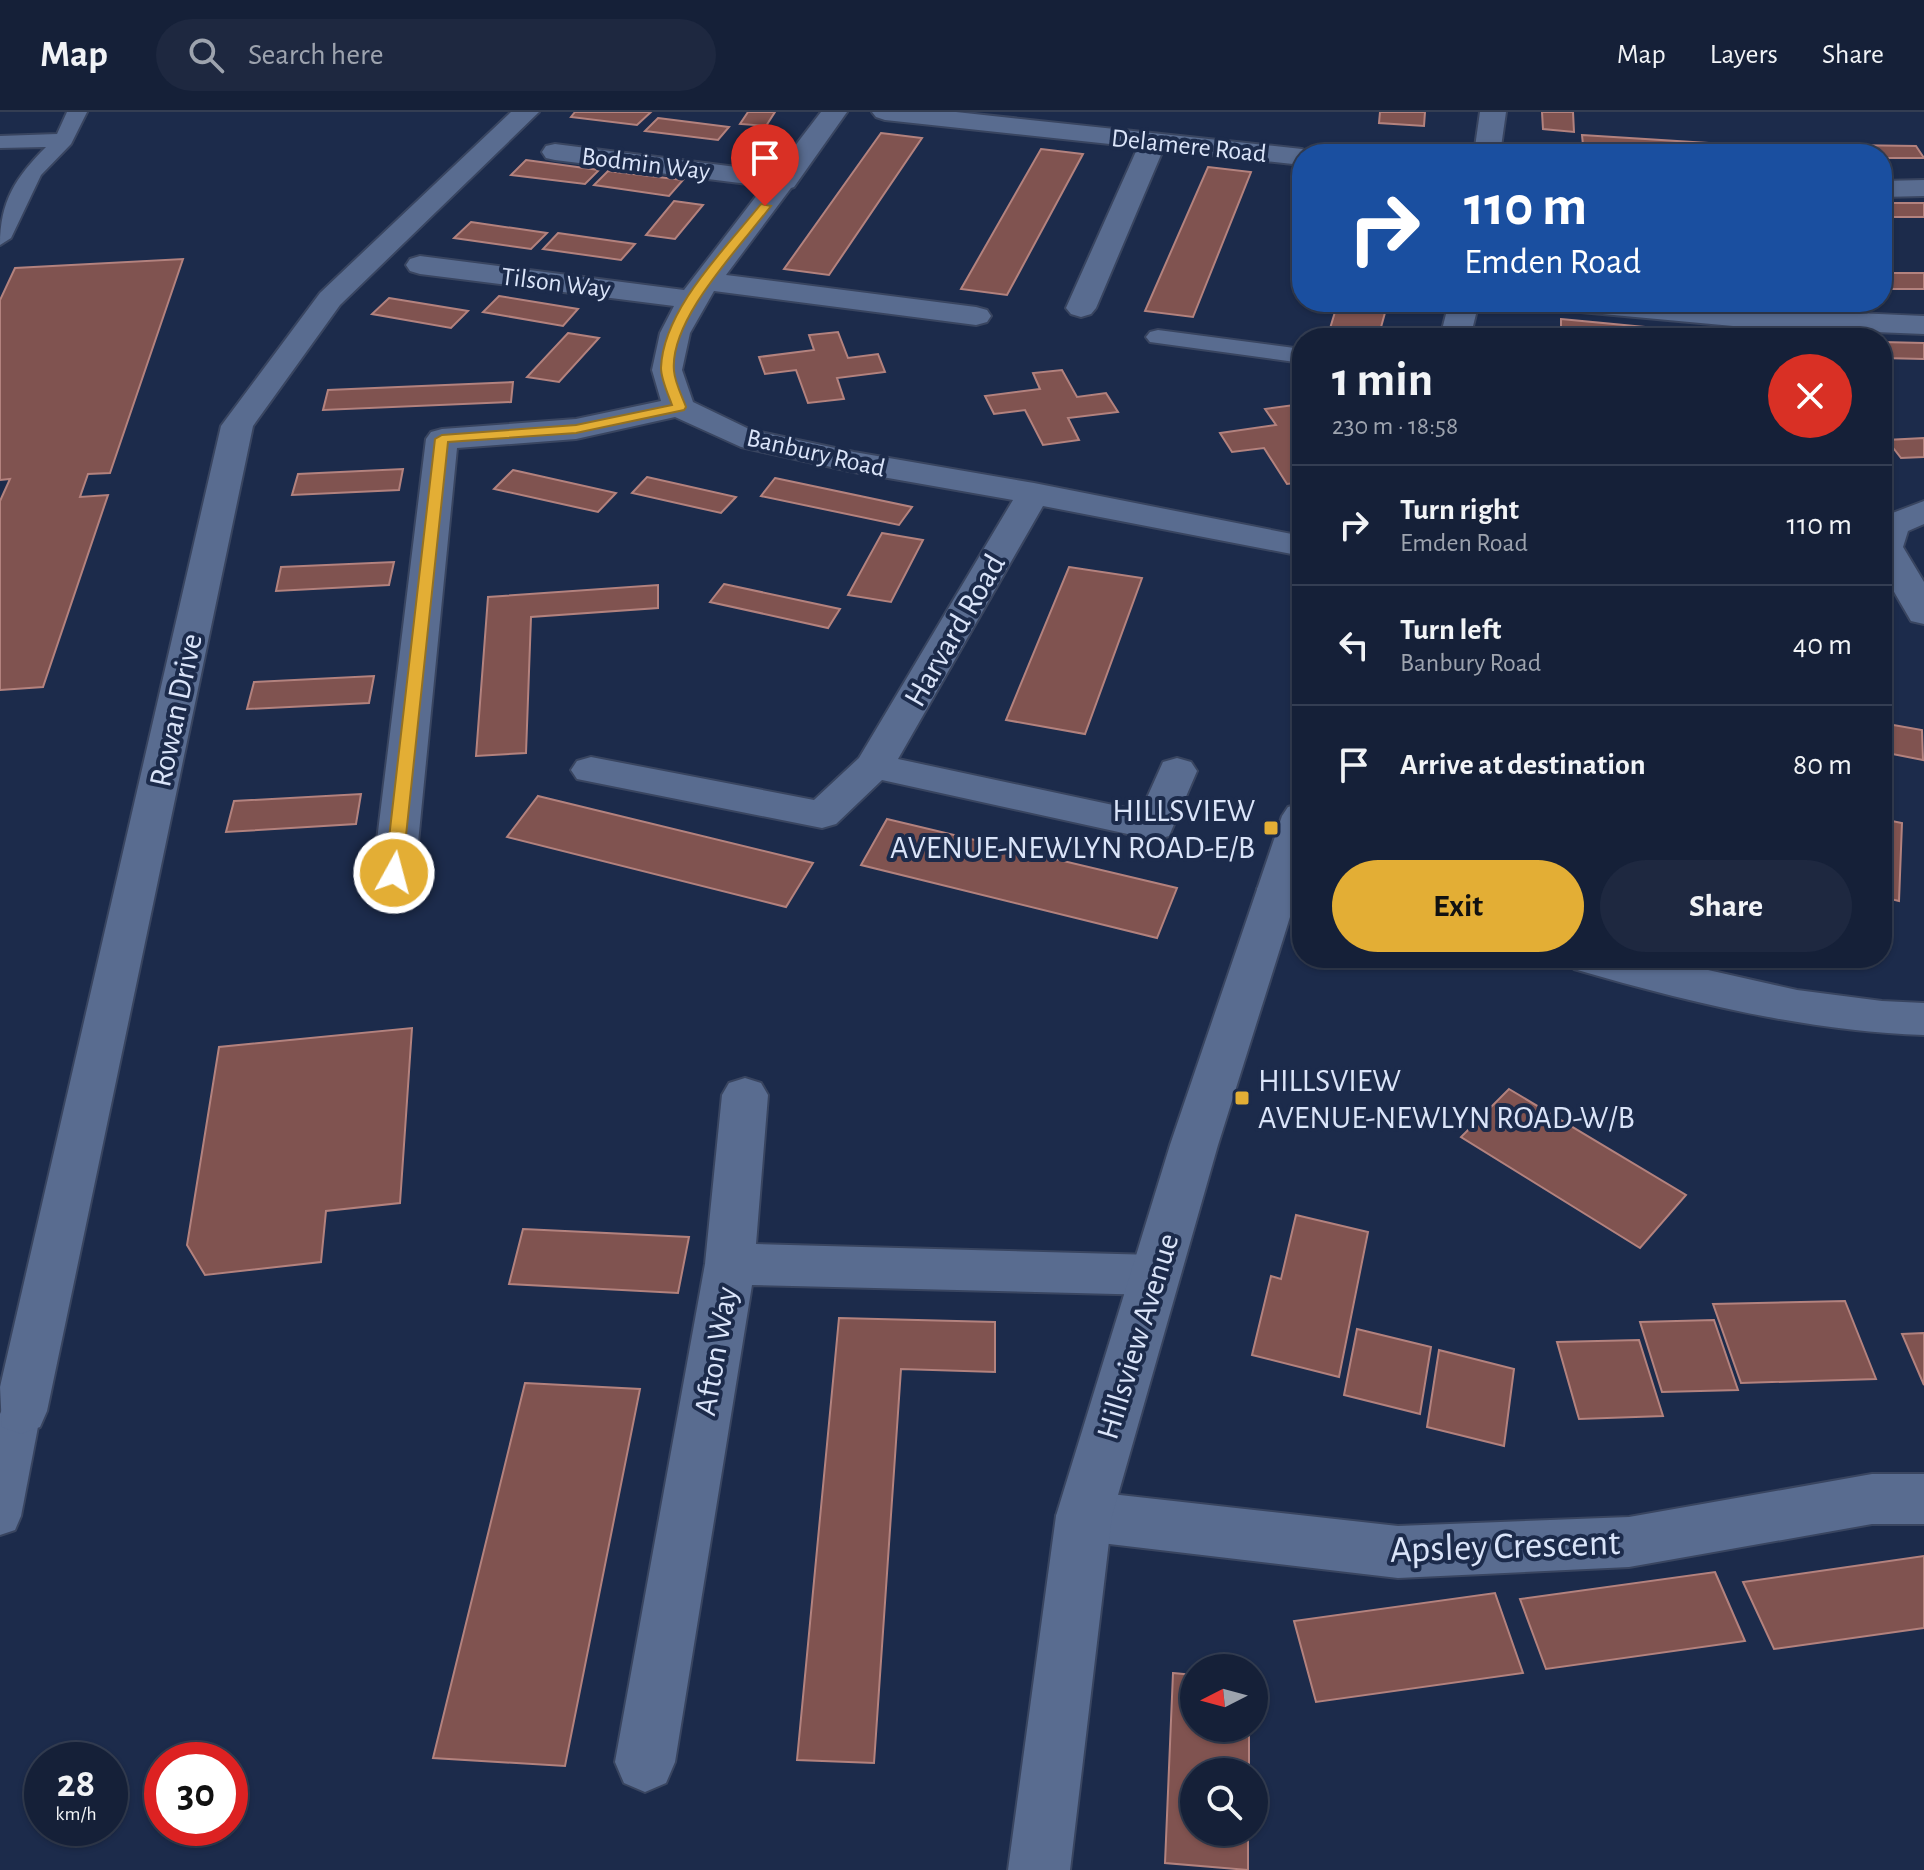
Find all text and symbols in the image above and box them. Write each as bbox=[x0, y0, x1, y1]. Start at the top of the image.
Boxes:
search box bbox=[156, 19, 716, 91]
icon: search bbox=[184, 33, 228, 77]
text: Map bbox=[40, 36, 108, 74]
text: Search here bbox=[248, 40, 384, 70]
text: Map bbox=[1617, 41, 1666, 69]
text: Layers bbox=[1710, 41, 1778, 69]
text: Share bbox=[1822, 41, 1884, 69]
pin bbox=[731, 124, 799, 206]
street label: Delamere Road bbox=[1110, 125, 1268, 167]
icon: arrive bbox=[743, 136, 787, 180]
street label: Bodmin Way bbox=[580, 143, 712, 185]
icon: right bbox=[1332, 176, 1436, 280]
text: 110 m bbox=[1464, 179, 1587, 235]
text: Emden Road bbox=[1464, 244, 1641, 280]
street label: Tilson Way bbox=[500, 263, 612, 303]
button: close bbox=[1768, 354, 1852, 438]
text: 1 min bbox=[1332, 357, 1433, 405]
text: 230 m · 18:58 bbox=[1332, 413, 1458, 439]
street label: Banbury Road bbox=[744, 424, 888, 482]
text: Turn right bbox=[1400, 495, 1519, 525]
icon: right bbox=[1332, 503, 1376, 547]
text: 110 m bbox=[1787, 510, 1852, 540]
text: Emden Road bbox=[1400, 530, 1528, 556]
street label: Harvard Road bbox=[899, 549, 1011, 712]
text: Turn left bbox=[1400, 615, 1501, 645]
icon: left bbox=[1332, 623, 1376, 667]
text: 40 m bbox=[1793, 630, 1852, 660]
street label: Rowan Drive bbox=[144, 631, 208, 790]
text: Banbury Road bbox=[1400, 650, 1541, 676]
icon: arrive bbox=[1332, 743, 1376, 787]
text: Arrive at destination bbox=[1400, 750, 1646, 780]
text: 80 m bbox=[1793, 750, 1852, 780]
place label: HILLSVIEW AVENUE-NEWLYN ROAD-E/B bbox=[890, 795, 1255, 864]
marker: HILLSVIEW AVENUE-NEWLYN ROAD-E/B bbox=[1262, 819, 1280, 837]
position arrow bbox=[352, 831, 436, 915]
button: Exit bbox=[1332, 860, 1584, 952]
button: Share bbox=[1600, 860, 1852, 952]
place label: HILLSVIEW AVENUE-NEWLYN ROAD-W/B bbox=[1258, 1065, 1635, 1134]
marker: HILLSVIEW AVENUE-NEWLYN ROAD-W/B bbox=[1233, 1089, 1251, 1107]
street label: Hillsview Avenue bbox=[1091, 1230, 1184, 1443]
street label: Afton Way bbox=[689, 1284, 743, 1418]
street label: Apsley Crescent bbox=[1389, 1524, 1621, 1570]
north arrow bbox=[1180, 1654, 1268, 1742]
map controls bbox=[1180, 1654, 1268, 1846]
speed limit sign: 30 bbox=[144, 1742, 248, 1846]
button: search bbox=[1180, 1758, 1268, 1846]
text: 28 bbox=[57, 1764, 95, 1804]
text: km/h bbox=[55, 1804, 97, 1824]

